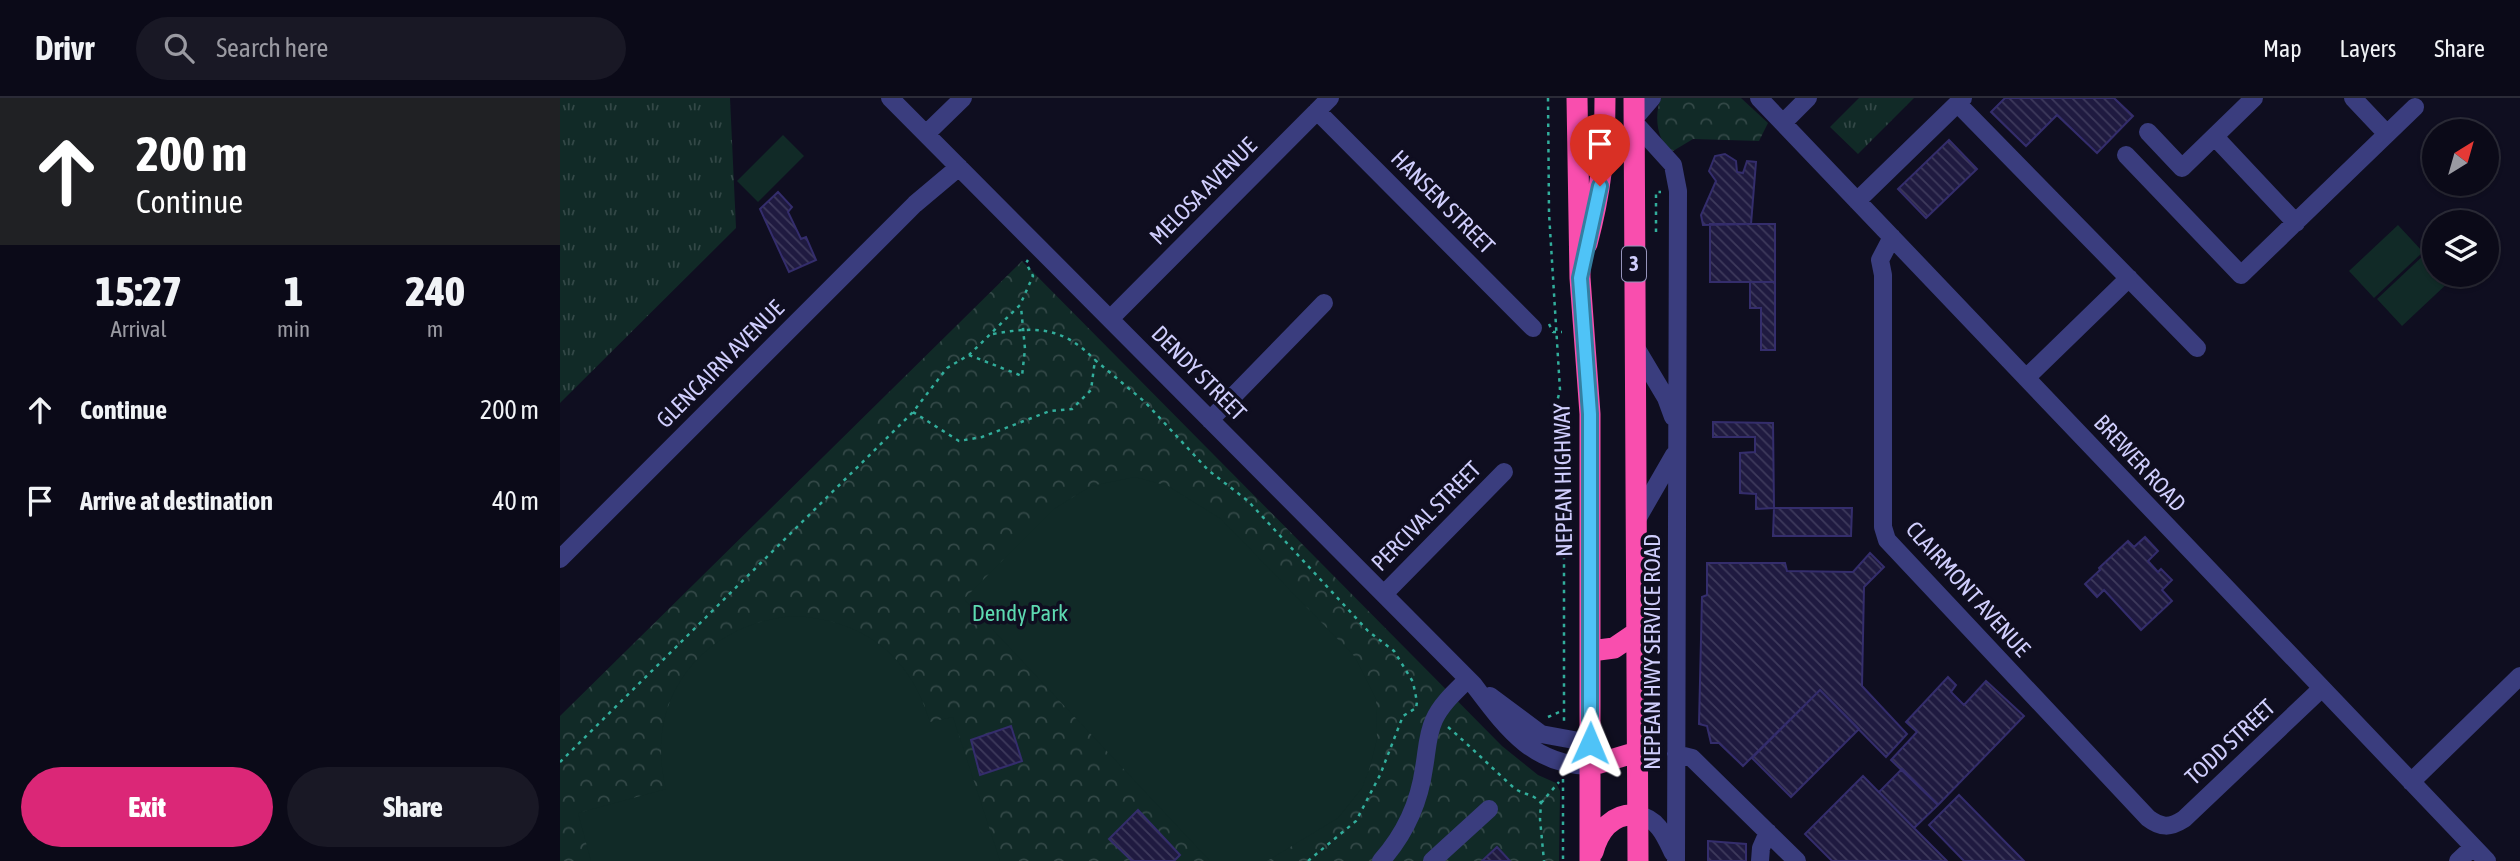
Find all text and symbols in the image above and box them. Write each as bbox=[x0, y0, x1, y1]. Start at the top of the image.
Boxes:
search box bbox=[136, 17, 626, 80]
text: Drivr bbox=[35, 29, 94, 67]
icon: search bbox=[160, 29, 198, 67]
text: Search here bbox=[216, 33, 328, 63]
text: Map bbox=[2263, 35, 2302, 62]
text: Layers bbox=[2340, 35, 2396, 62]
text: Share bbox=[2434, 35, 2485, 62]
pin bbox=[1570, 114, 1630, 186]
north arrow bbox=[2422, 119, 2499, 196]
map controls bbox=[2422, 119, 2499, 287]
text: 200 m bbox=[136, 125, 247, 181]
icon: arrive bbox=[1581, 125, 1619, 163]
icon: ahead bbox=[21, 126, 112, 217]
street label: MELOSA AVENUE bbox=[1144, 132, 1262, 250]
street label: HANSEN STREET bbox=[1386, 145, 1500, 259]
text: Continue bbox=[136, 183, 243, 220]
button: layers bbox=[2422, 210, 2499, 287]
road number: 3 bbox=[1622, 246, 1646, 282]
text: 15:27 bbox=[95, 267, 182, 315]
text: 1 bbox=[284, 267, 303, 315]
text: 240 bbox=[405, 267, 465, 315]
street label: GLENCAIRN AVENUE bbox=[651, 295, 789, 433]
text: Arrival bbox=[110, 316, 167, 342]
text: min bbox=[277, 316, 310, 342]
text: m bbox=[427, 316, 443, 342]
street label: DENDY STREET bbox=[1146, 320, 1252, 426]
icon: ahead bbox=[21, 391, 59, 429]
text: Continue bbox=[80, 395, 167, 425]
text: 200 m bbox=[480, 395, 539, 425]
street label: NEPEAN HIGHWAY bbox=[1549, 402, 1577, 557]
street label: BREWER ROAD bbox=[2089, 409, 2191, 517]
street label: PERCIVAL STREET bbox=[1366, 456, 1486, 576]
icon: arrive bbox=[21, 482, 59, 520]
text: Arrive at destination bbox=[80, 486, 273, 516]
text: 40 m bbox=[492, 486, 539, 516]
street label: CLAIRMONT AVENUE bbox=[1901, 516, 2035, 662]
street label: NEPEAN HWY SERVICE ROAD bbox=[1639, 534, 1665, 770]
park label: Dendy Park bbox=[972, 600, 1068, 626]
street label: TODD STREET bbox=[2180, 694, 2280, 790]
position arrow bbox=[1553, 706, 1627, 780]
button: Exit bbox=[21, 767, 273, 847]
button: Share bbox=[287, 767, 539, 847]

